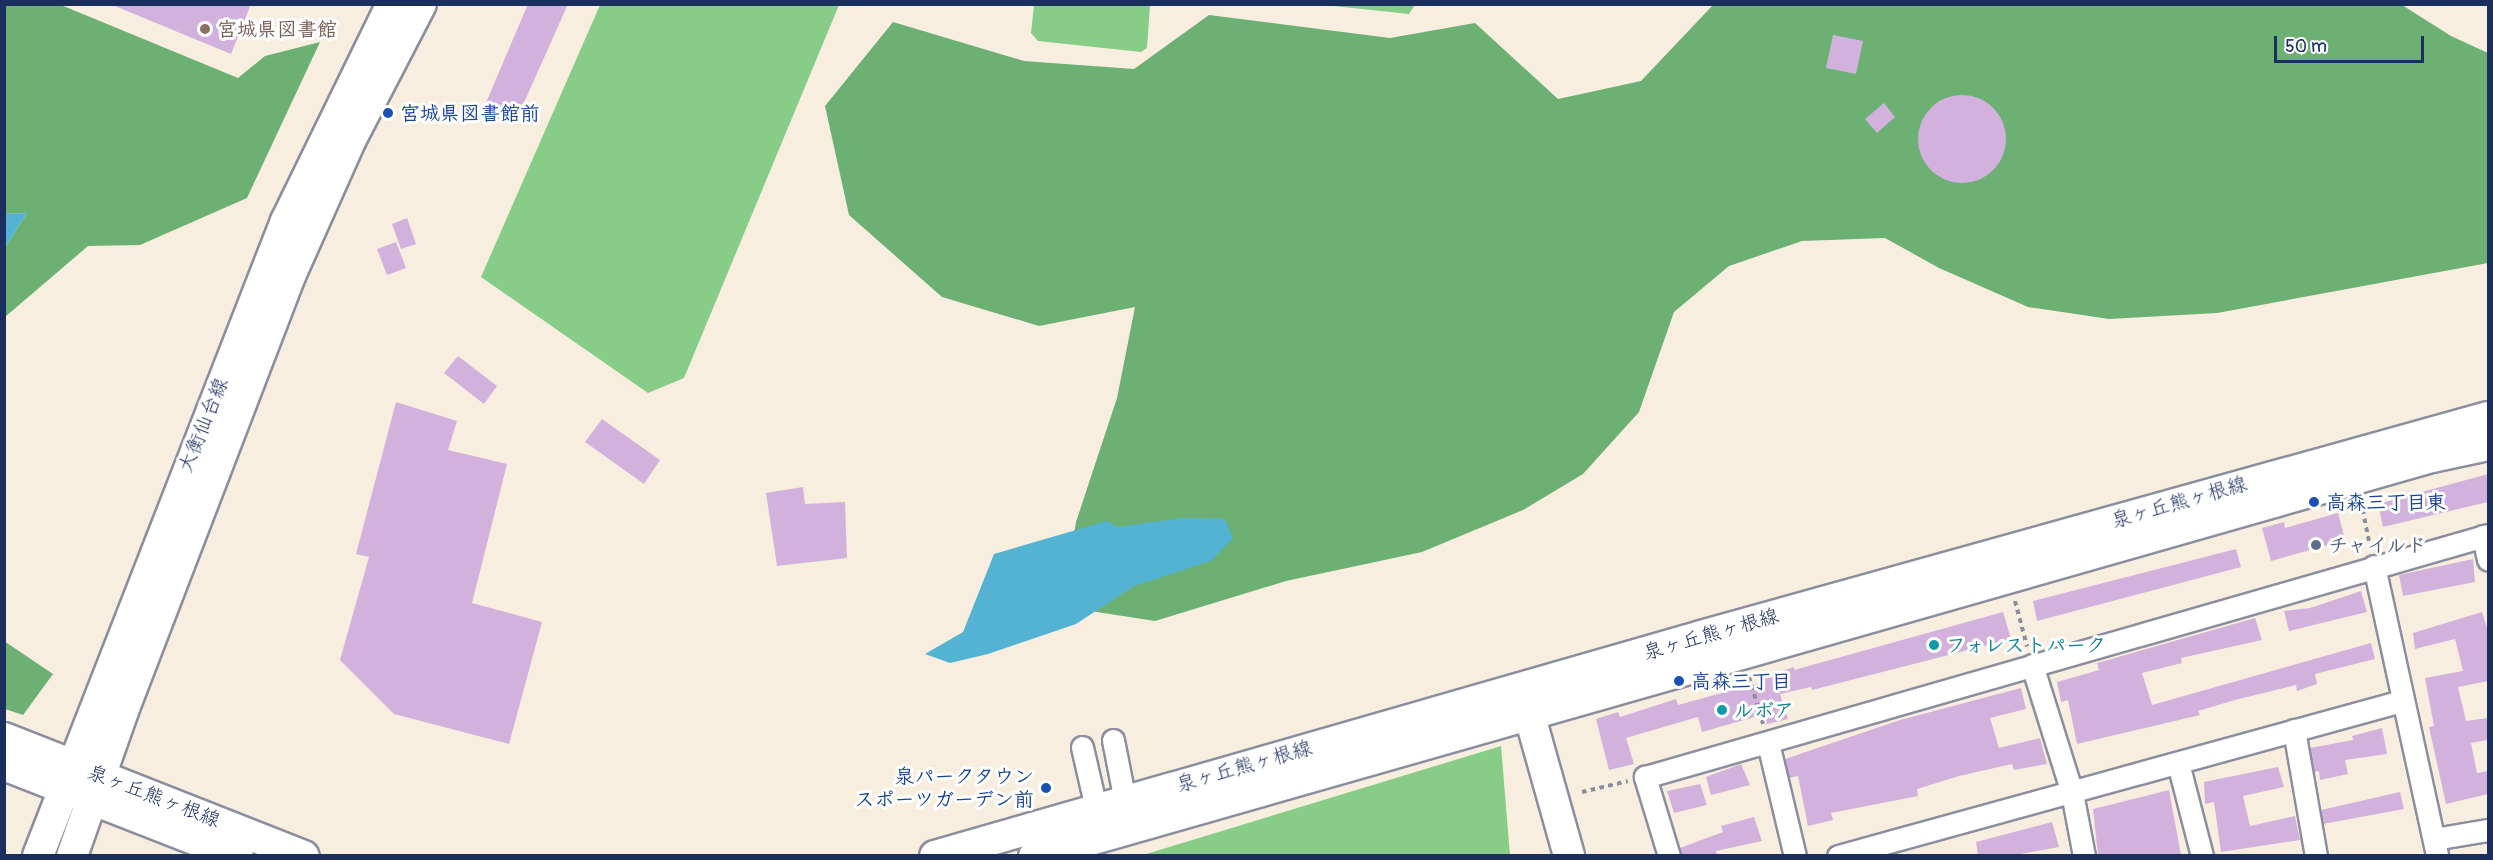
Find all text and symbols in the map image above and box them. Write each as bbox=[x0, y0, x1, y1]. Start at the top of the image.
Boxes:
place label: 宮城県図書館 bbox=[217, 17, 337, 41]
marker: 宮城県図書館 bbox=[198, 22, 212, 36]
scale bar bbox=[2277, 24, 2427, 62]
text: 50 m bbox=[2285, 35, 2327, 58]
place label: 宮城県図書館前 bbox=[400, 101, 540, 125]
marker: 宮城県図書館前 bbox=[381, 106, 395, 120]
street label: 大衡仙台線 bbox=[173, 374, 233, 476]
street label: 泉ヶ丘熊ヶ根線 bbox=[2108, 471, 2250, 533]
place label: 高森三丁目東 bbox=[2326, 490, 2446, 514]
marker: 高森三丁目東 bbox=[2307, 495, 2321, 509]
place label: チャイルド bbox=[2328, 533, 2428, 557]
marker: チャイルド bbox=[2309, 538, 2323, 552]
street label: 泉ヶ丘熊ヶ根線 bbox=[1640, 603, 1782, 665]
place label: フォレストパーク bbox=[1946, 633, 2106, 657]
marker: フォレストパーク bbox=[1927, 638, 1941, 652]
place label: 高森三丁目 bbox=[1691, 669, 1791, 693]
marker: 高森三丁目 bbox=[1672, 674, 1686, 688]
place label: ルボア bbox=[1734, 698, 1794, 722]
marker: ルボア bbox=[1715, 703, 1729, 717]
street label: 泉ヶ丘熊ヶ根線 bbox=[1173, 735, 1315, 797]
street label: 泉ヶ丘熊ヶ根線 bbox=[84, 760, 224, 832]
place label: 泉パークタウン スポーツガーデン前 bbox=[854, 765, 1034, 812]
marker: 泉パークタウン スポーツガーデン前 bbox=[1039, 781, 1053, 795]

